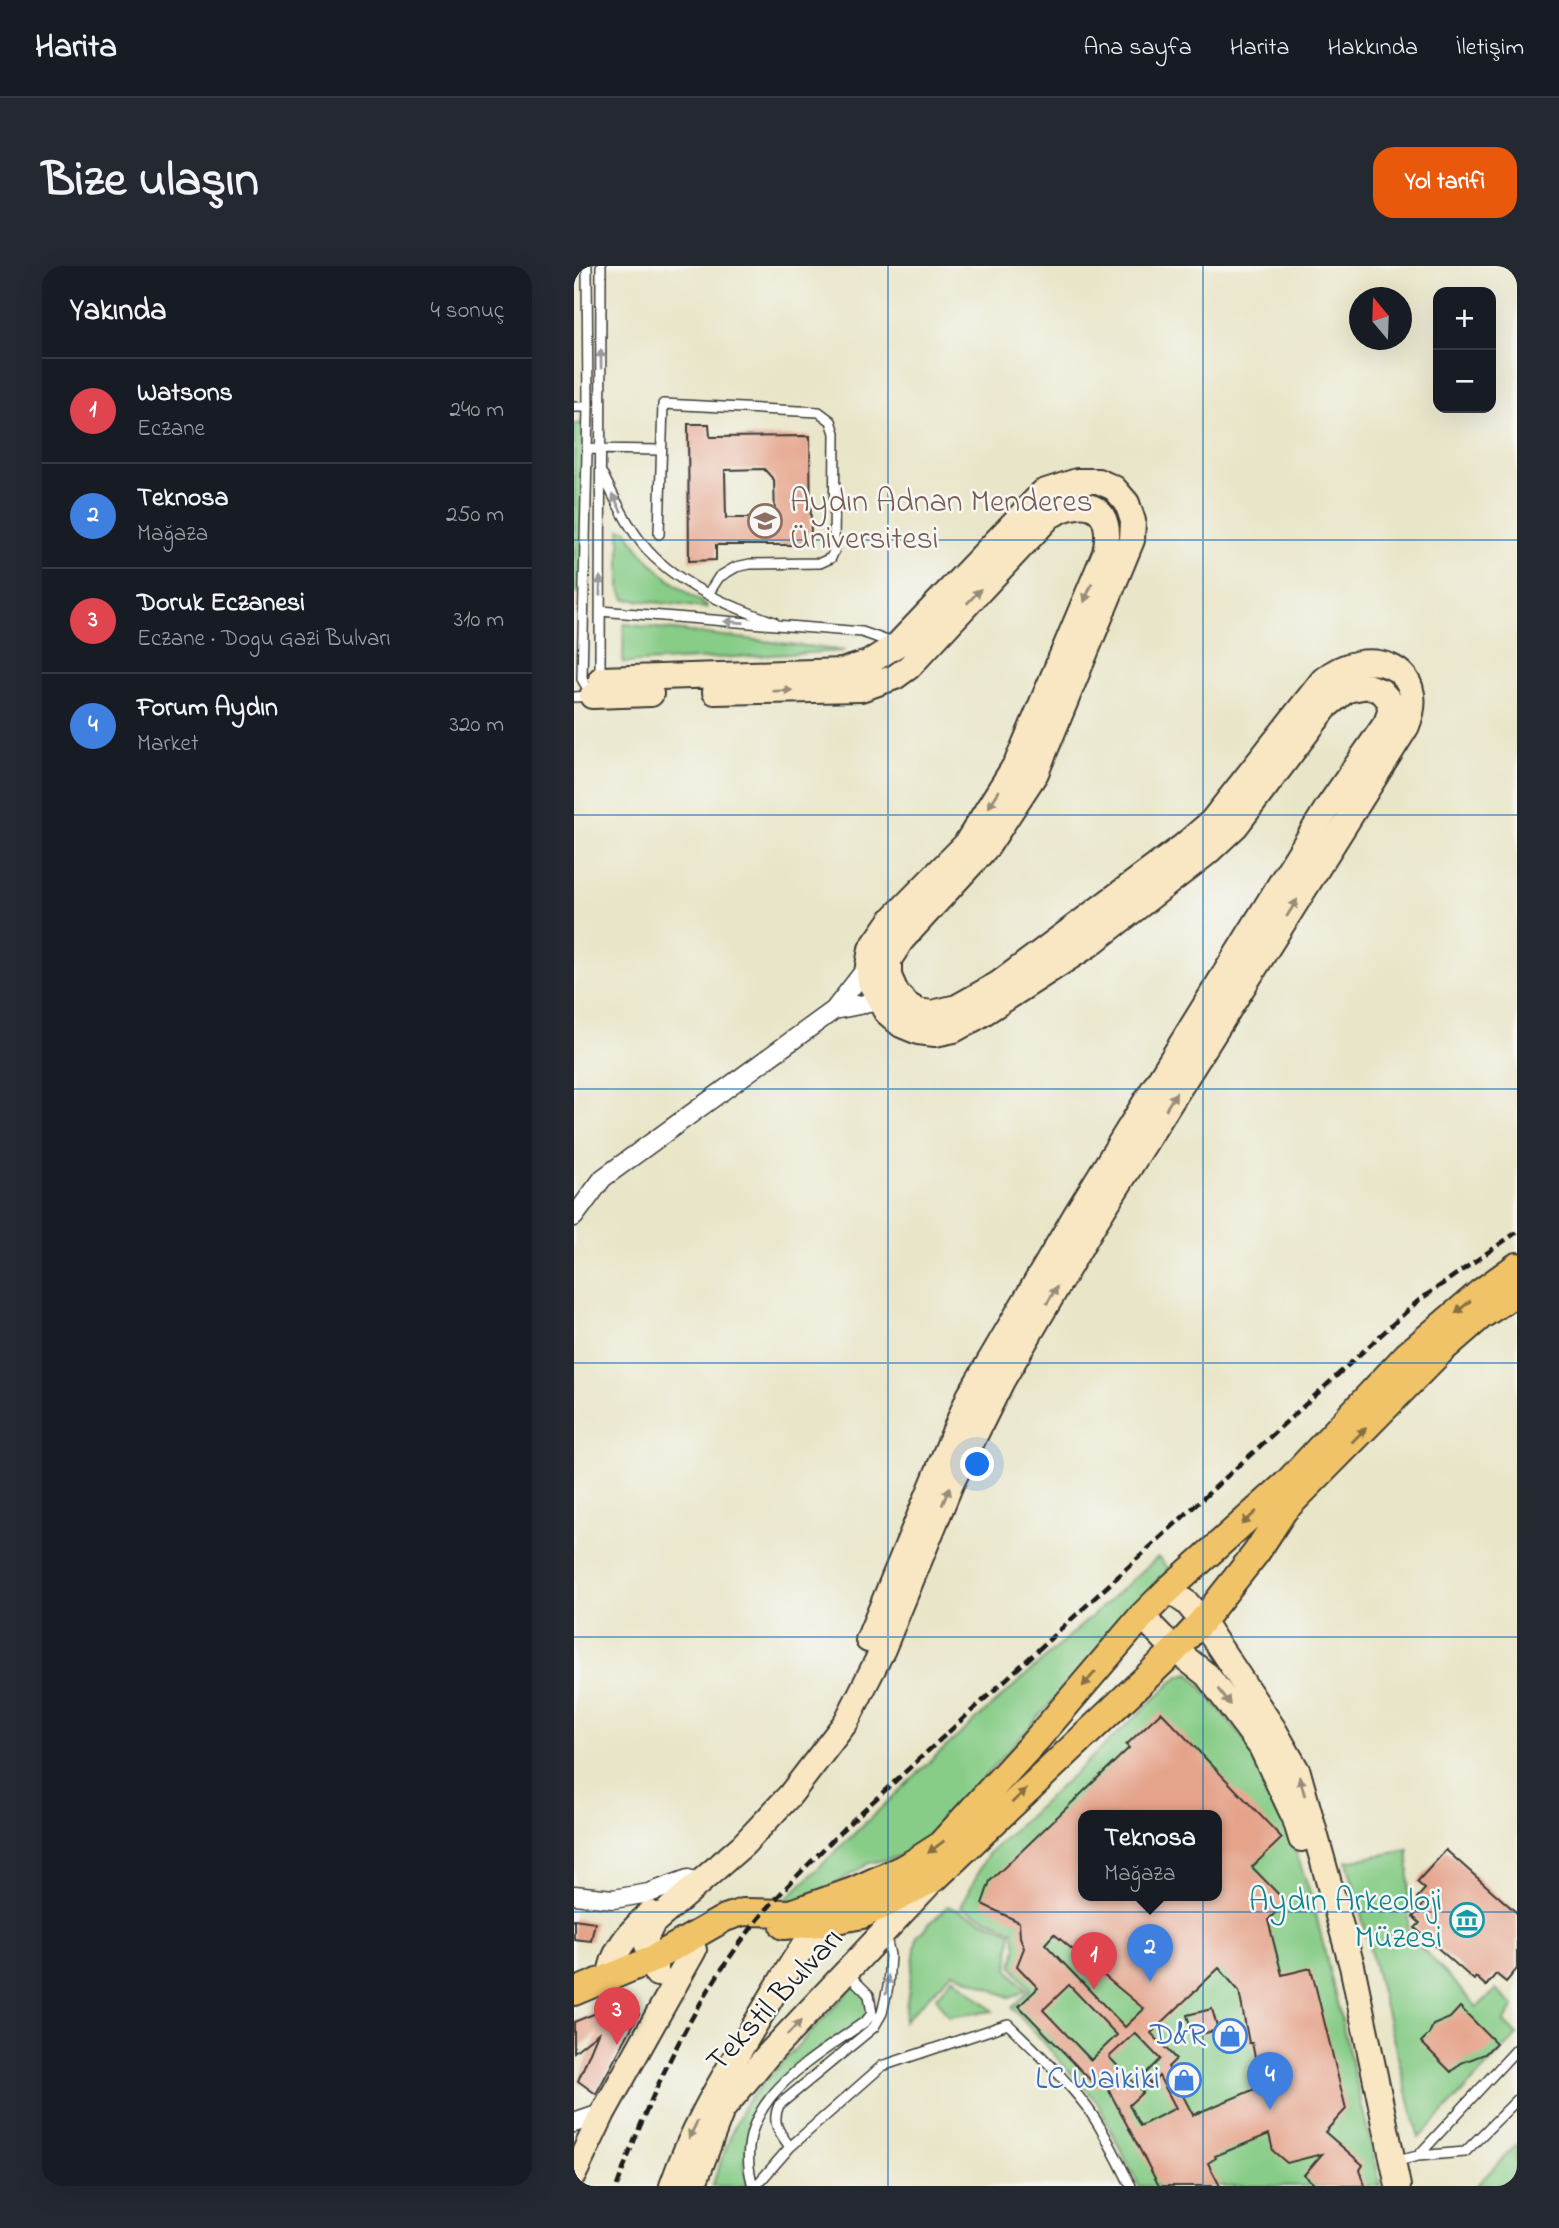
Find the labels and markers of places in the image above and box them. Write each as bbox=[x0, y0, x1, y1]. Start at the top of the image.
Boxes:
place label: Aydın Adnan Menderes Üniversitesi bbox=[790, 480, 1093, 564]
school or university icon: Aydın Adnan Menderes Üniversitesi bbox=[746, 502, 784, 540]
place label: Aydın Arkeoloji Müzesi bbox=[1249, 1879, 1442, 1963]
museum icon: Aydın Arkeoloji Müzesi bbox=[1448, 1901, 1486, 1939]
pin: 2 bbox=[1127, 1924, 1173, 1982]
pin: 1 bbox=[1071, 1932, 1117, 1990]
pin: 3 bbox=[594, 1987, 640, 2045]
place label: D&R bbox=[1149, 2013, 1206, 2060]
shop icon: D&R bbox=[1211, 2017, 1249, 2055]
pin: 4 bbox=[1247, 2052, 1293, 2110]
place label: LC Waikiki bbox=[1035, 2057, 1160, 2104]
shop icon: LC Waikiki bbox=[1165, 2061, 1203, 2099]

